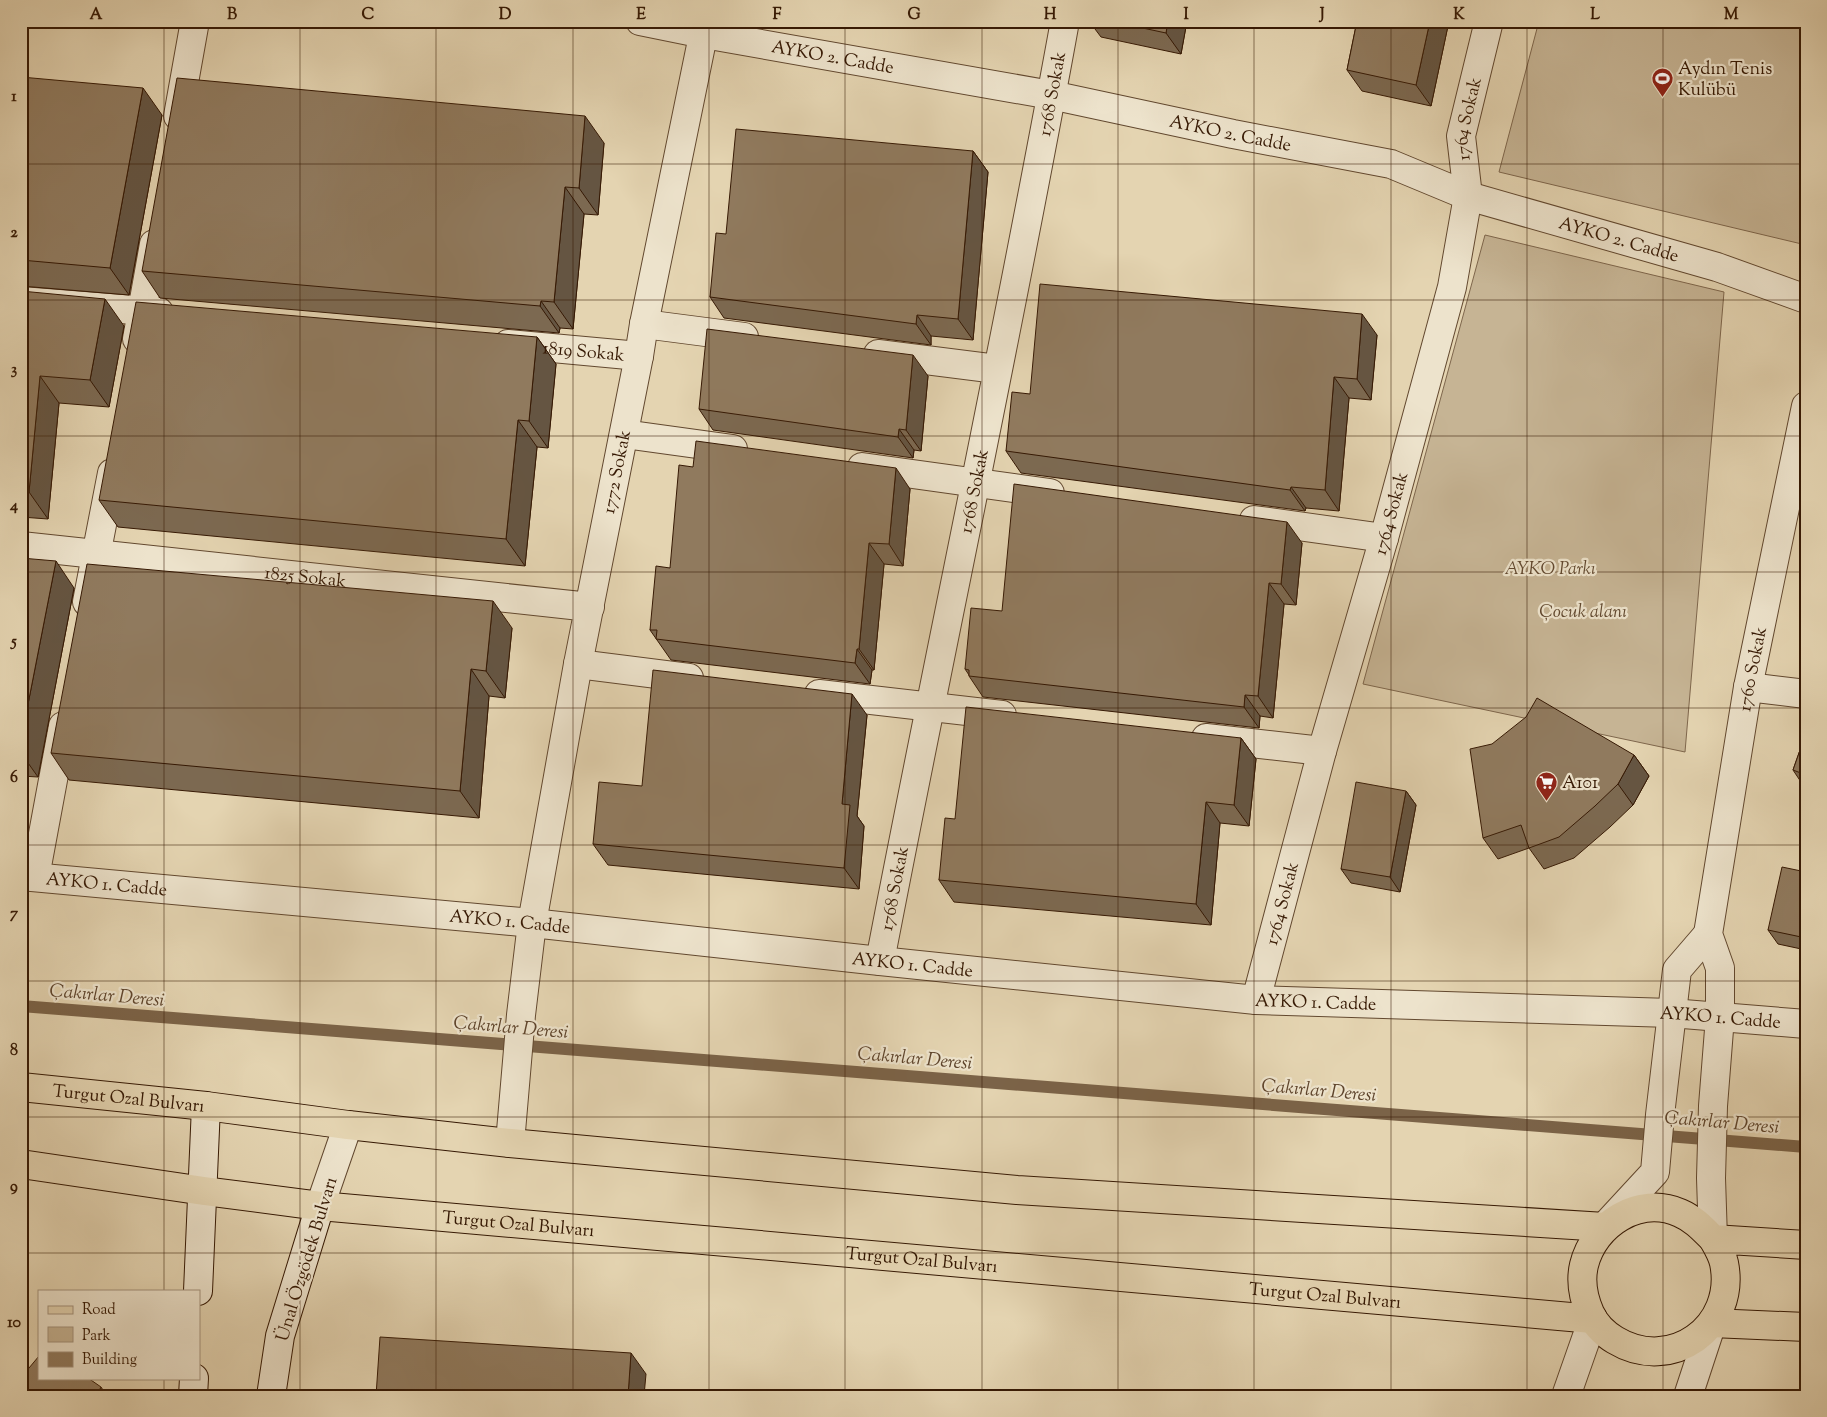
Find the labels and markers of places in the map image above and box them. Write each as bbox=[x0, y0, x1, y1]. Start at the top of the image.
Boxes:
place label: Aydın Tenis Kulübü bbox=[1678, 57, 1772, 104]
sports icon: Aydın Tenis Kulübü bbox=[1650, 66, 1674, 97]
supermarket icon: A101 bbox=[1534, 770, 1558, 801]
place label: A101 bbox=[1562, 771, 1598, 797]

